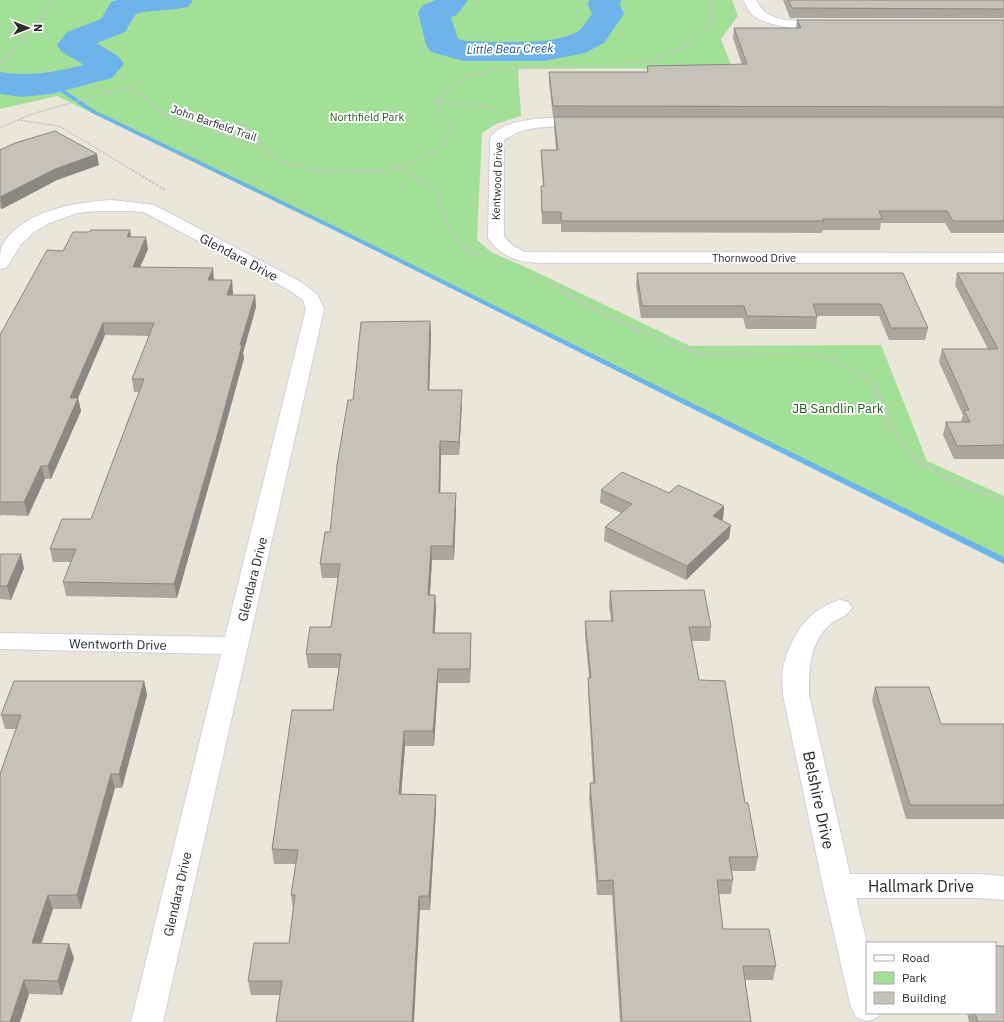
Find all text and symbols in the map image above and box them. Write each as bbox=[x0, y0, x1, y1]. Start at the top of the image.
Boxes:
north arrow bbox=[8, 8, 48, 48]
text: N bbox=[31, 24, 45, 32]
water label: Little Bear Creek bbox=[467, 40, 554, 57]
street label: John Barfield Trail bbox=[169, 102, 259, 144]
park label: Northfield Park bbox=[330, 110, 405, 124]
street label: Kentwood Drive bbox=[489, 142, 505, 220]
street label: Glendara Drive bbox=[197, 230, 281, 285]
street label: Thornwood Drive bbox=[712, 251, 796, 265]
park label: JB Sandlin Park bbox=[792, 400, 884, 417]
street label: Glendara Drive bbox=[234, 535, 271, 623]
street label: Wentworth Drive bbox=[69, 635, 167, 654]
street label: Belshire Drive bbox=[799, 749, 839, 851]
street label: Glendara Drive bbox=[159, 850, 195, 938]
street label: Hallmark Drive bbox=[868, 876, 974, 896]
legend bbox=[866, 942, 996, 1014]
text: Road bbox=[902, 950, 930, 965]
text: Park bbox=[902, 970, 927, 985]
text: Building bbox=[902, 990, 947, 1005]

